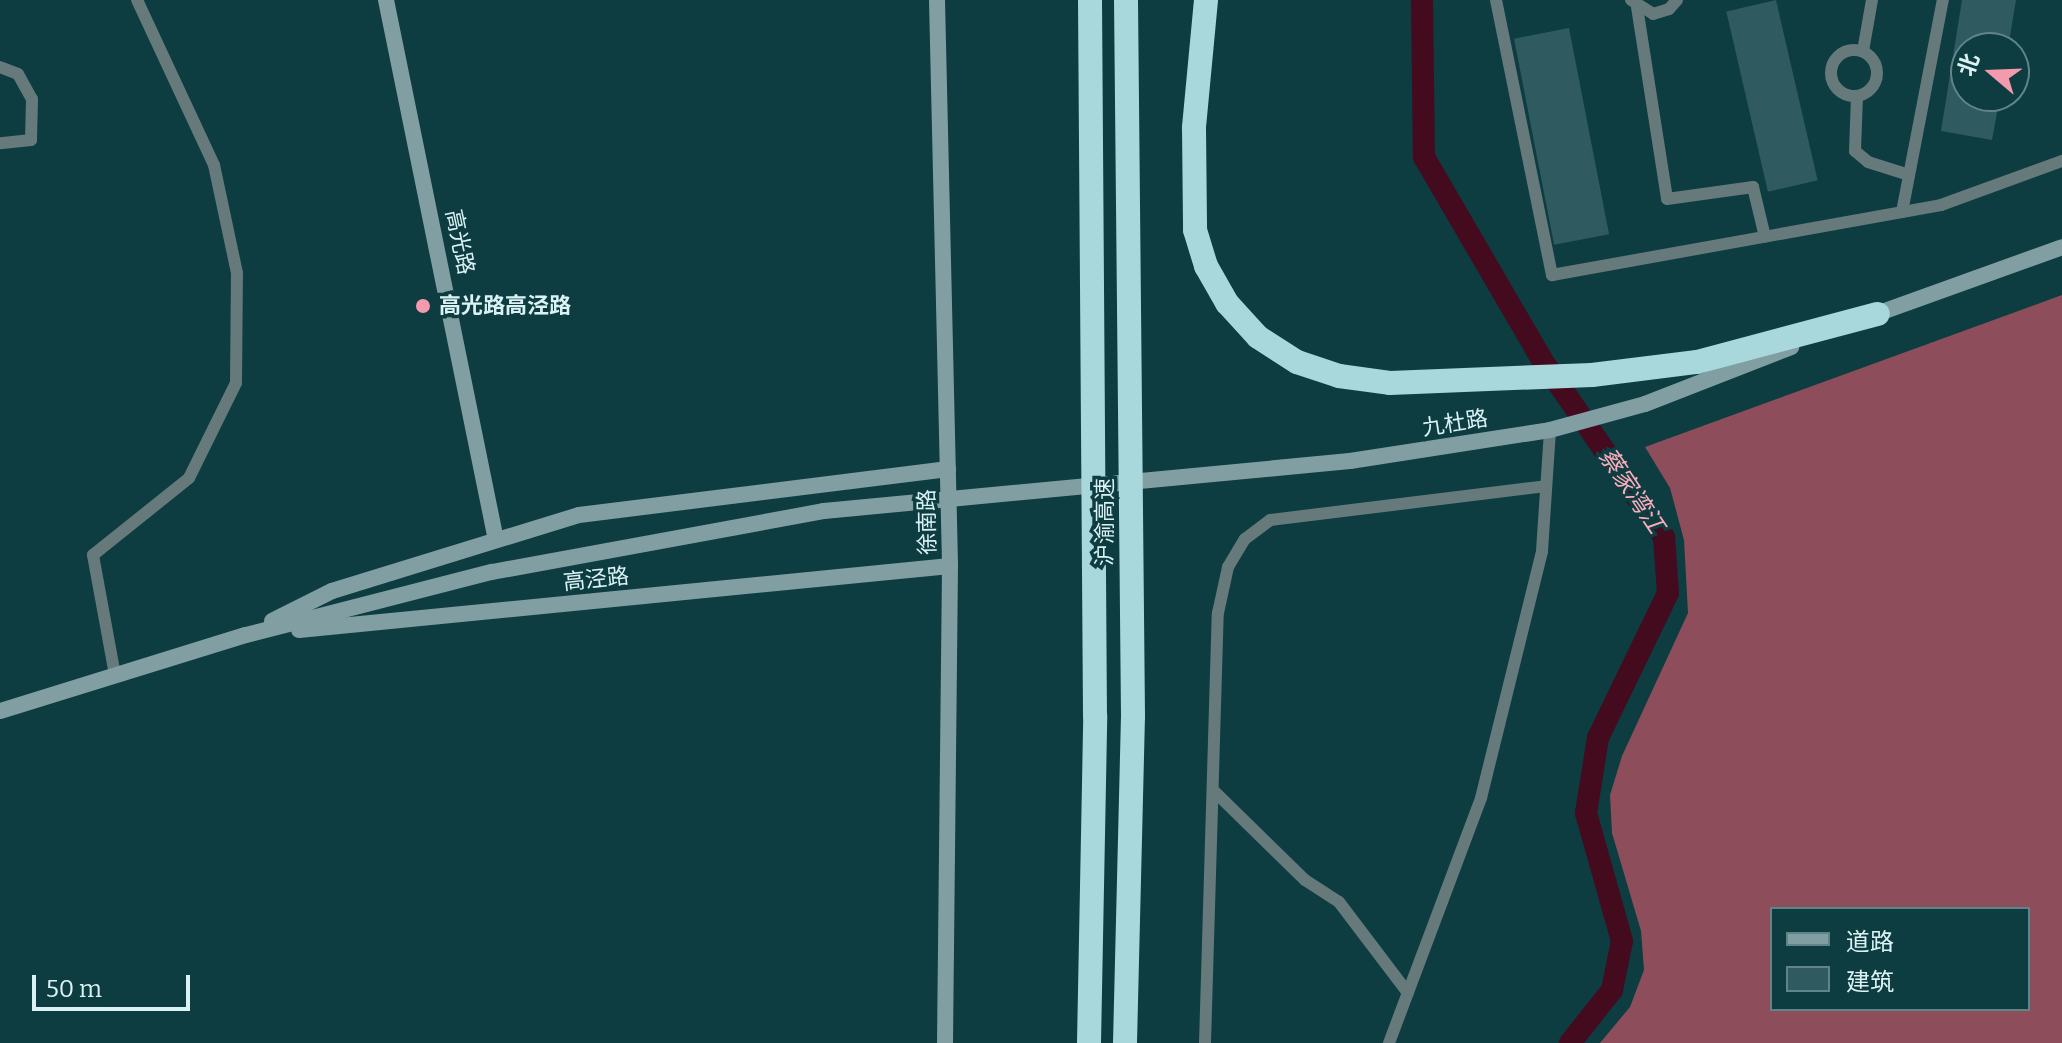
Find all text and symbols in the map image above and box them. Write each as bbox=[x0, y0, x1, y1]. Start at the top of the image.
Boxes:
north arrow bbox=[1950, 32, 2030, 112]
text: 北 bbox=[1952, 50, 1985, 79]
street label: 高光路 bbox=[440, 207, 480, 277]
place label: 高光路高泾路 bbox=[439, 293, 571, 319]
marker: 高光路高泾路 bbox=[414, 297, 432, 315]
street label: 九杜路 bbox=[1420, 405, 1490, 441]
water label: 蔡家湾江 bbox=[1592, 443, 1670, 539]
street label: 沪渝高速 bbox=[1092, 478, 1118, 566]
street label: 徐南路 bbox=[913, 489, 941, 555]
street label: 高泾路 bbox=[562, 562, 630, 596]
legend bbox=[1770, 907, 2030, 1011]
text: 道路 bbox=[1846, 928, 1894, 956]
scale bar bbox=[36, 959, 194, 1009]
text: 建筑 bbox=[1846, 968, 1894, 996]
text: 50 m bbox=[46, 975, 102, 1003]

